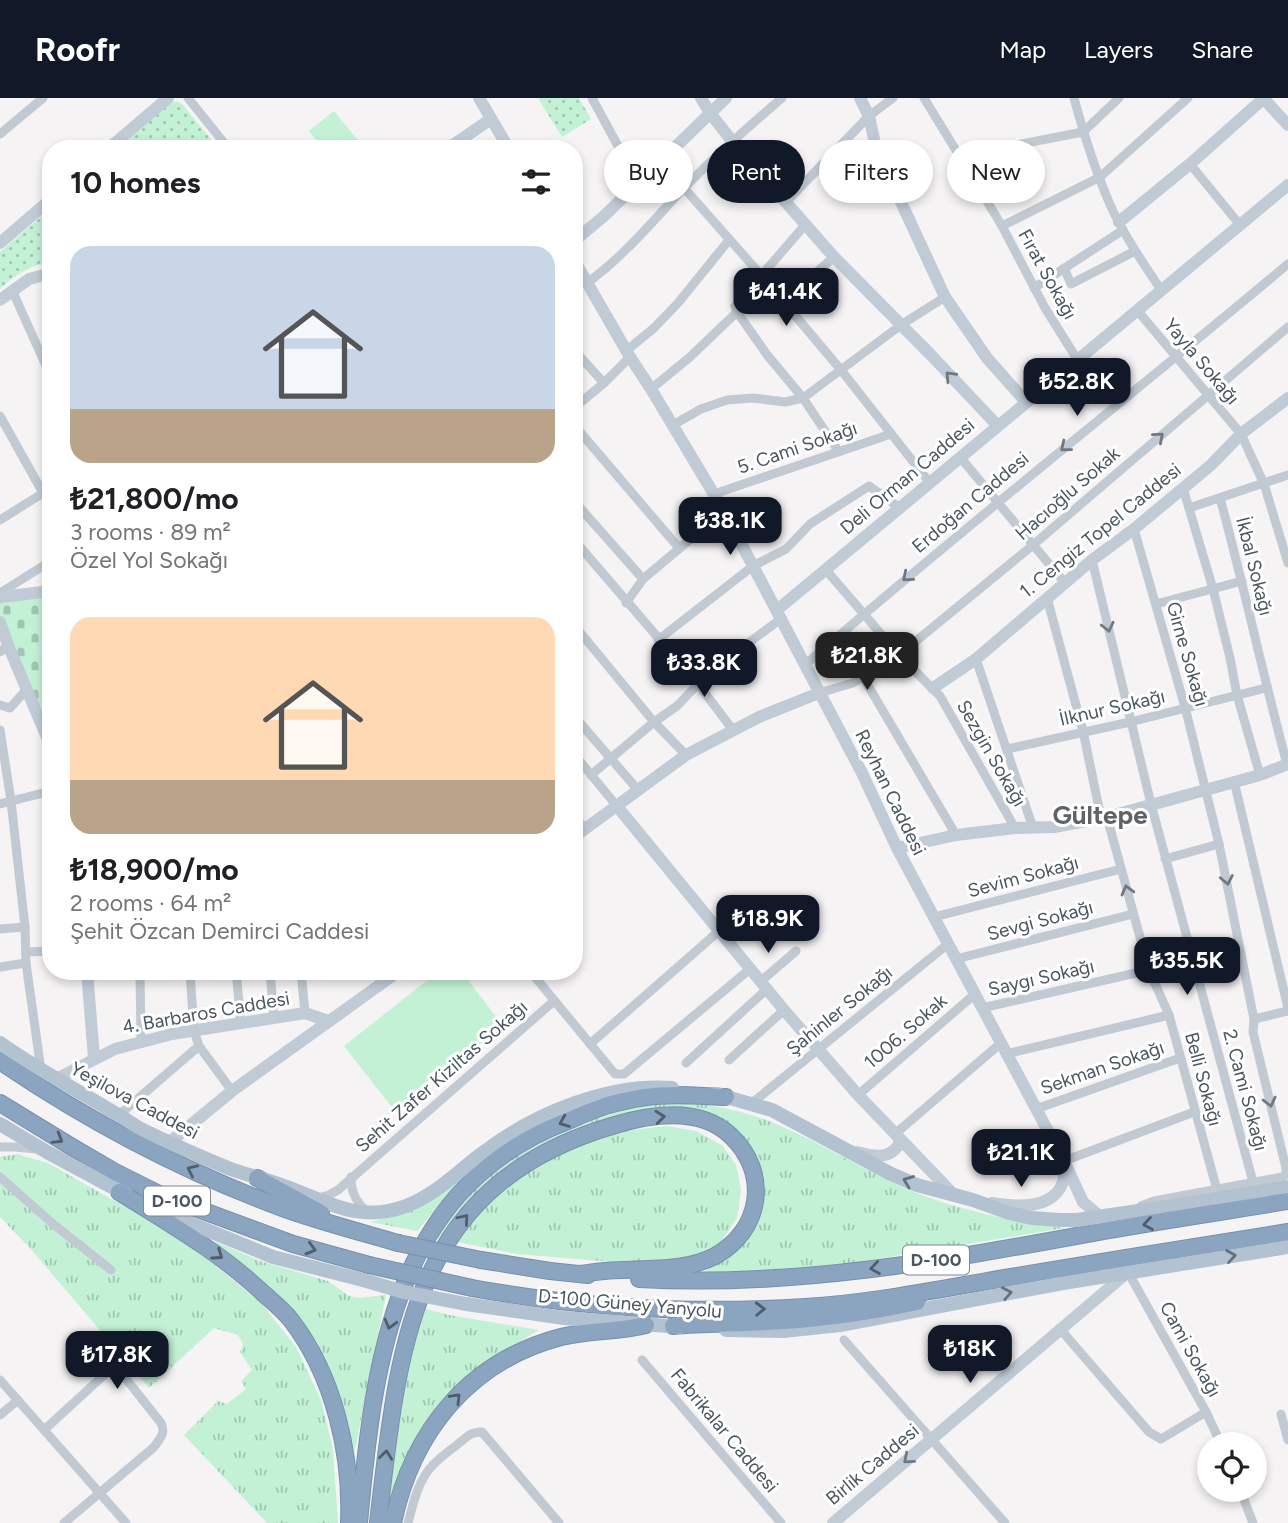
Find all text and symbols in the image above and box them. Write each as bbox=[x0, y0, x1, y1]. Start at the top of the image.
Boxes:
text: Roofr bbox=[35, 30, 120, 69]
text: Map bbox=[999, 35, 1046, 64]
text: Layers bbox=[1084, 35, 1153, 64]
text: Share bbox=[1191, 35, 1253, 64]
chip: Buy bbox=[604, 140, 693, 203]
chip: Rent bbox=[707, 140, 805, 203]
chip: Filters bbox=[819, 140, 933, 203]
chip: New bbox=[947, 140, 1045, 203]
icon: filters bbox=[517, 163, 555, 201]
text: 10 homes bbox=[70, 164, 201, 201]
street label: Fırat Sokağı bbox=[1013, 225, 1082, 323]
pin: ₺41.4K bbox=[729, 268, 843, 328]
text: ₺41.4K bbox=[749, 277, 823, 305]
icon: home bbox=[250, 291, 376, 417]
street label: Yayla Sokağı bbox=[1159, 314, 1244, 409]
pin: ₺52.8K bbox=[1020, 358, 1134, 418]
text: ₺52.8K bbox=[1040, 367, 1114, 395]
one-way arrow bbox=[946, 371, 959, 384]
street label: Deli Orman Caddesi bbox=[835, 413, 979, 539]
street label: 5. Cami Sokağı bbox=[734, 416, 860, 479]
one-way arrow bbox=[1151, 433, 1164, 445]
one-way arrow bbox=[1061, 439, 1074, 451]
street label: Hacıoğlu Sokak bbox=[1010, 441, 1125, 545]
street label: Erdoğan Caddesi bbox=[907, 447, 1033, 558]
street label: 1. Cengiz Topel Caddesi bbox=[1015, 458, 1186, 603]
text: ₺21,800/mo bbox=[70, 480, 239, 517]
pin: ₺38.1K bbox=[673, 498, 787, 557]
text: ₺38.1K bbox=[695, 506, 765, 534]
street label: İkbal Sokağı bbox=[1231, 514, 1278, 618]
text: 3 rooms · 89 m² bbox=[70, 518, 231, 546]
text: Özel Yol Sokağı bbox=[70, 546, 228, 574]
one-way arrow bbox=[902, 569, 915, 581]
street label: Girne Sokağı bbox=[1162, 599, 1213, 709]
one-way arrow bbox=[1100, 621, 1114, 633]
pin: ₺21.8K bbox=[810, 632, 924, 692]
pin: ₺33.8K bbox=[647, 640, 761, 699]
text: ₺21.8K bbox=[831, 641, 903, 669]
text: ₺33.8K bbox=[667, 648, 741, 676]
icon: home bbox=[250, 662, 376, 788]
street label: İlknur Sokağı bbox=[1057, 684, 1167, 731]
street label: Sezgin Sokağı bbox=[952, 696, 1031, 811]
street label: Reyhan Caddesi bbox=[850, 726, 931, 859]
district label: Gültepe bbox=[1052, 799, 1148, 831]
text: ₺18,900/mo bbox=[70, 851, 239, 888]
street label: Sevim Sokağı bbox=[965, 851, 1081, 902]
one-way arrow bbox=[1218, 874, 1233, 886]
one-way arrow bbox=[1121, 884, 1135, 896]
text: 2 rooms · 64 m² bbox=[70, 889, 231, 917]
street label: Sevgi Sokağı bbox=[985, 895, 1096, 946]
pin: ₺18.9K bbox=[711, 896, 825, 955]
text: ₺18.9K bbox=[732, 904, 804, 932]
text: Şehit Özcan Demirci Caddesi bbox=[70, 917, 369, 945]
pin: ₺35.5K bbox=[1130, 937, 1244, 997]
text: ₺35.5K bbox=[1150, 946, 1224, 974]
street label: Saygı Sokağı bbox=[986, 954, 1096, 1001]
street label: Şahinler Sokağı bbox=[782, 961, 897, 1060]
street label: 4. Barbaros Caddesi bbox=[121, 986, 291, 1039]
street label: 1006. Sokak bbox=[859, 989, 952, 1074]
street label: Sehit Zafer Kiziltas Sokağı bbox=[351, 995, 532, 1157]
street label: 2. Cami Sokağı bbox=[1218, 1027, 1273, 1153]
street label: Belli Sokağı bbox=[1180, 1030, 1227, 1129]
street label: Sekman Sokağı bbox=[1037, 1036, 1167, 1099]
street label: Yeşilova Caddesi bbox=[67, 1057, 203, 1144]
one-way arrow bbox=[1262, 1096, 1276, 1108]
one-way arrow bbox=[655, 1110, 666, 1125]
one-way arrow bbox=[559, 1114, 571, 1128]
one-way arrow bbox=[51, 1130, 64, 1143]
pin: ₺21.1K bbox=[964, 1130, 1078, 1189]
text: ₺21.1K bbox=[988, 1138, 1054, 1166]
one-way arrow bbox=[187, 1164, 199, 1178]
one-way arrow bbox=[902, 1175, 914, 1189]
road number: D-100 bbox=[144, 1186, 210, 1216]
one-way arrow bbox=[456, 1215, 468, 1228]
one-way arrow bbox=[1142, 1216, 1154, 1231]
one-way arrow bbox=[304, 1241, 316, 1255]
road number: D-100 bbox=[903, 1246, 969, 1274]
one-way arrow bbox=[210, 1247, 223, 1259]
one-way arrow bbox=[1225, 1249, 1237, 1264]
one-way arrow bbox=[869, 1261, 881, 1276]
street label: D-100 Güney Yanyolu bbox=[537, 1284, 723, 1323]
one-way arrow bbox=[1001, 1287, 1013, 1302]
street label: Cami Sokağı bbox=[1155, 1297, 1226, 1401]
one-way arrow bbox=[754, 1301, 765, 1316]
one-way arrow bbox=[384, 1317, 399, 1329]
pin: ₺18K bbox=[929, 1326, 1011, 1385]
pin: ₺17.8K bbox=[60, 1332, 174, 1391]
text: ₺18K bbox=[944, 1334, 996, 1362]
text: ₺17.8K bbox=[82, 1340, 152, 1368]
street label: Fabrikalar Caddesi bbox=[666, 1364, 783, 1497]
one-way arrow bbox=[447, 1393, 460, 1406]
street label: Birlik Caddesi bbox=[821, 1419, 923, 1510]
map controls bbox=[1197, 1432, 1267, 1502]
button: locate bbox=[1197, 1432, 1267, 1502]
one-way arrow bbox=[378, 1449, 393, 1460]
one-way arrow bbox=[903, 1451, 916, 1463]

